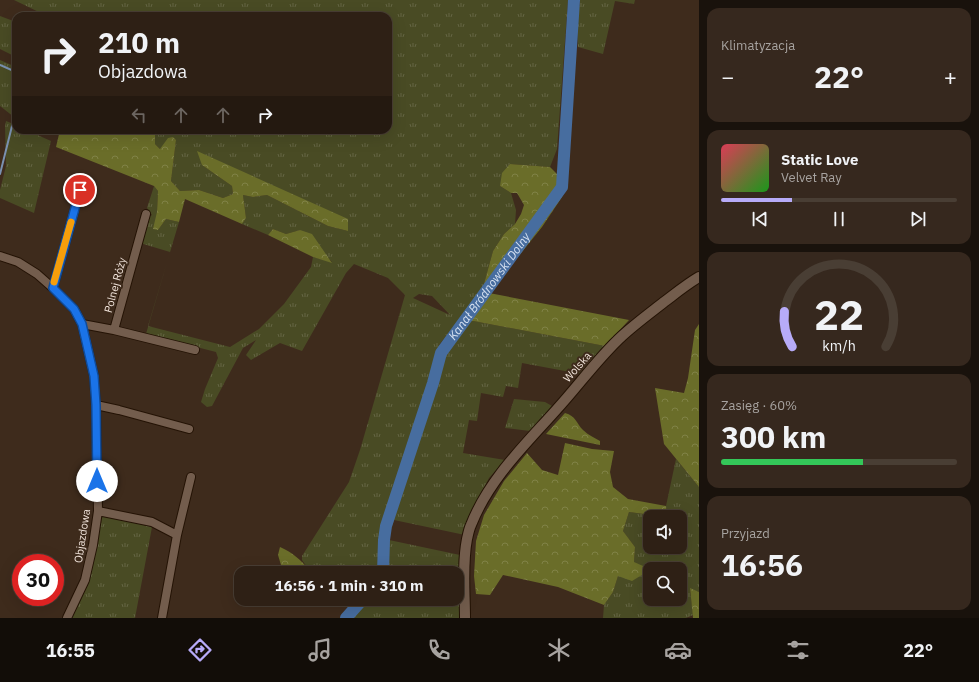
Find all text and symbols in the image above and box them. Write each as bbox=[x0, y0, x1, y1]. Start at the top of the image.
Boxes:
text: 210 m bbox=[98, 24, 180, 61]
icon: right bbox=[32, 28, 84, 80]
text: Klimatyzacja bbox=[721, 37, 795, 54]
text: 22° bbox=[814, 57, 864, 96]
text: Objazdowa bbox=[98, 60, 187, 83]
text: − bbox=[721, 62, 734, 91]
text: + bbox=[944, 62, 957, 91]
icon: left bbox=[128, 104, 150, 126]
icon: ahead bbox=[170, 104, 192, 126]
icon: ahead bbox=[212, 104, 234, 126]
icon: right bbox=[254, 104, 276, 126]
text: Static Love bbox=[781, 150, 858, 169]
text: Velvet Ray bbox=[781, 169, 842, 186]
pin bbox=[63, 173, 97, 207]
icon: arrive bbox=[69, 179, 91, 201]
icon: previous bbox=[749, 208, 771, 230]
icon: pause bbox=[828, 208, 850, 230]
icon: next bbox=[907, 208, 929, 230]
water label: Kanał Bródnowski Dolny bbox=[445, 229, 534, 343]
street label: Polnej Róży bbox=[101, 255, 129, 314]
text: 22 bbox=[814, 287, 864, 341]
text: km/h bbox=[822, 336, 856, 355]
street label: Wolska bbox=[560, 349, 594, 385]
text: Zasięg · 60% bbox=[721, 397, 797, 414]
text: 300 km bbox=[721, 417, 826, 456]
position arrow bbox=[76, 460, 118, 502]
street label: Objazdowa bbox=[71, 508, 93, 564]
map controls bbox=[643, 510, 687, 606]
button: sound bbox=[643, 510, 687, 554]
text: Przyjazd bbox=[721, 525, 770, 542]
text: 16:56 bbox=[721, 545, 803, 584]
speed limit sign: 30 bbox=[12, 554, 64, 606]
button: search bbox=[643, 562, 687, 606]
text: 16:56 · 1 min · 310 m bbox=[275, 576, 423, 595]
icon: directions bbox=[186, 636, 214, 664]
icon: music bbox=[306, 636, 334, 664]
icon: phone bbox=[425, 636, 453, 664]
icon: climate bbox=[545, 636, 573, 664]
icon: car bbox=[664, 636, 692, 664]
icon: filters bbox=[784, 636, 812, 664]
text: 16:55 bbox=[46, 639, 95, 662]
text: 22° bbox=[903, 639, 933, 662]

